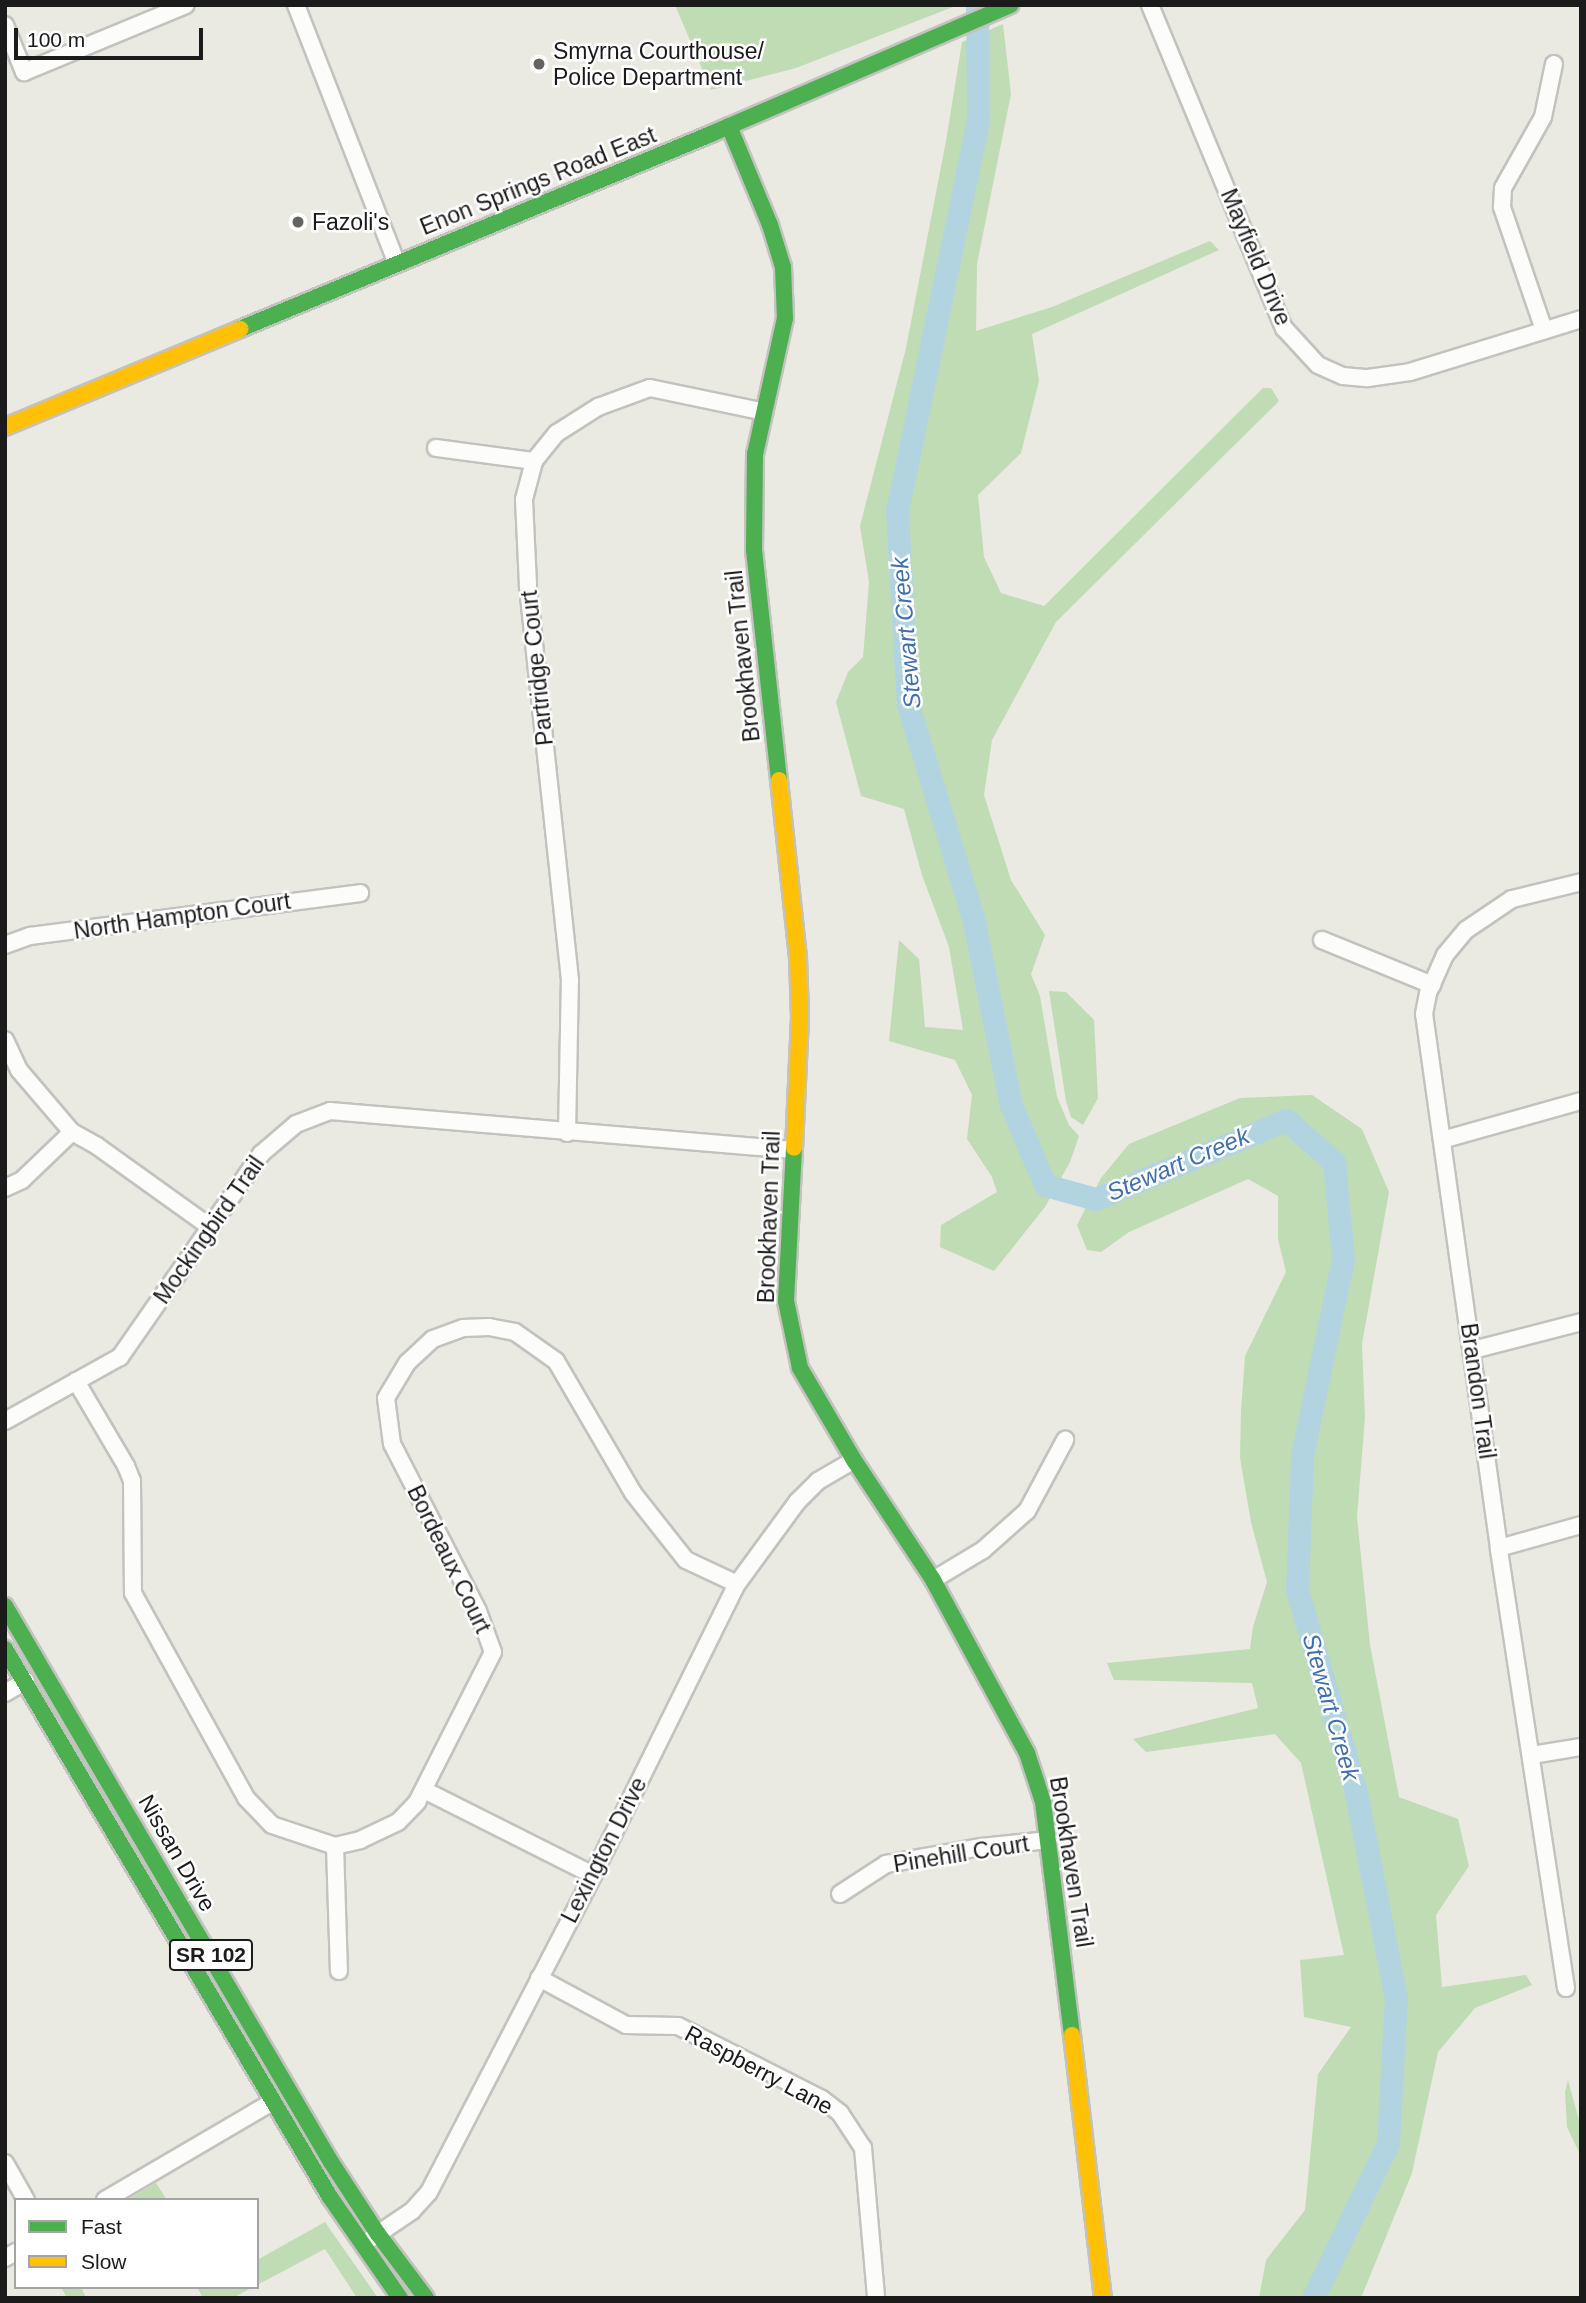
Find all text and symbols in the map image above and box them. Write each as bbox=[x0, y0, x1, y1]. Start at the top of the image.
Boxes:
scale bar bbox=[18, 14, 206, 58]
text: 100 m bbox=[27, 28, 85, 51]
place label: Smyrna Courthouse/ Police Department bbox=[553, 37, 764, 91]
marker: Smyrna Courthouse/ Police Department bbox=[531, 56, 547, 72]
street label: Enon Springs Road East bbox=[416, 121, 660, 241]
street label: Mayfield Drive bbox=[1215, 185, 1297, 329]
place label: Fazoli's bbox=[312, 208, 389, 236]
marker: Fazoli's bbox=[290, 214, 306, 230]
water label: Stewart Creek bbox=[885, 556, 927, 710]
street label: Brookhaven Trail bbox=[720, 569, 766, 743]
street label: Partridge Court bbox=[515, 589, 559, 747]
street label: North Hampton Court bbox=[72, 887, 292, 945]
water label: Stewart Creek bbox=[1102, 1121, 1254, 1207]
street label: Brookhaven Trail bbox=[752, 1130, 786, 1304]
street label: Mockingbird Trail bbox=[148, 1151, 270, 1309]
street label: Brandon Trail bbox=[1455, 1321, 1501, 1461]
street label: Bordeaux Court bbox=[401, 1481, 497, 1637]
water label: Stewart Creek bbox=[1296, 1630, 1366, 1784]
street label: Lexington Drive bbox=[555, 1773, 653, 1927]
street label: Brookhaven Trail bbox=[1044, 1774, 1098, 1950]
street label: Nissan Drive bbox=[132, 1790, 222, 1916]
street label: Pinehill Court bbox=[891, 1830, 1031, 1878]
road number: SR 102 bbox=[167, 1938, 255, 1972]
street label: Raspberry Lane bbox=[680, 2019, 838, 2121]
legend bbox=[14, 2198, 259, 2289]
text: Fast bbox=[81, 2215, 122, 2238]
text: Slow bbox=[81, 2250, 127, 2273]

